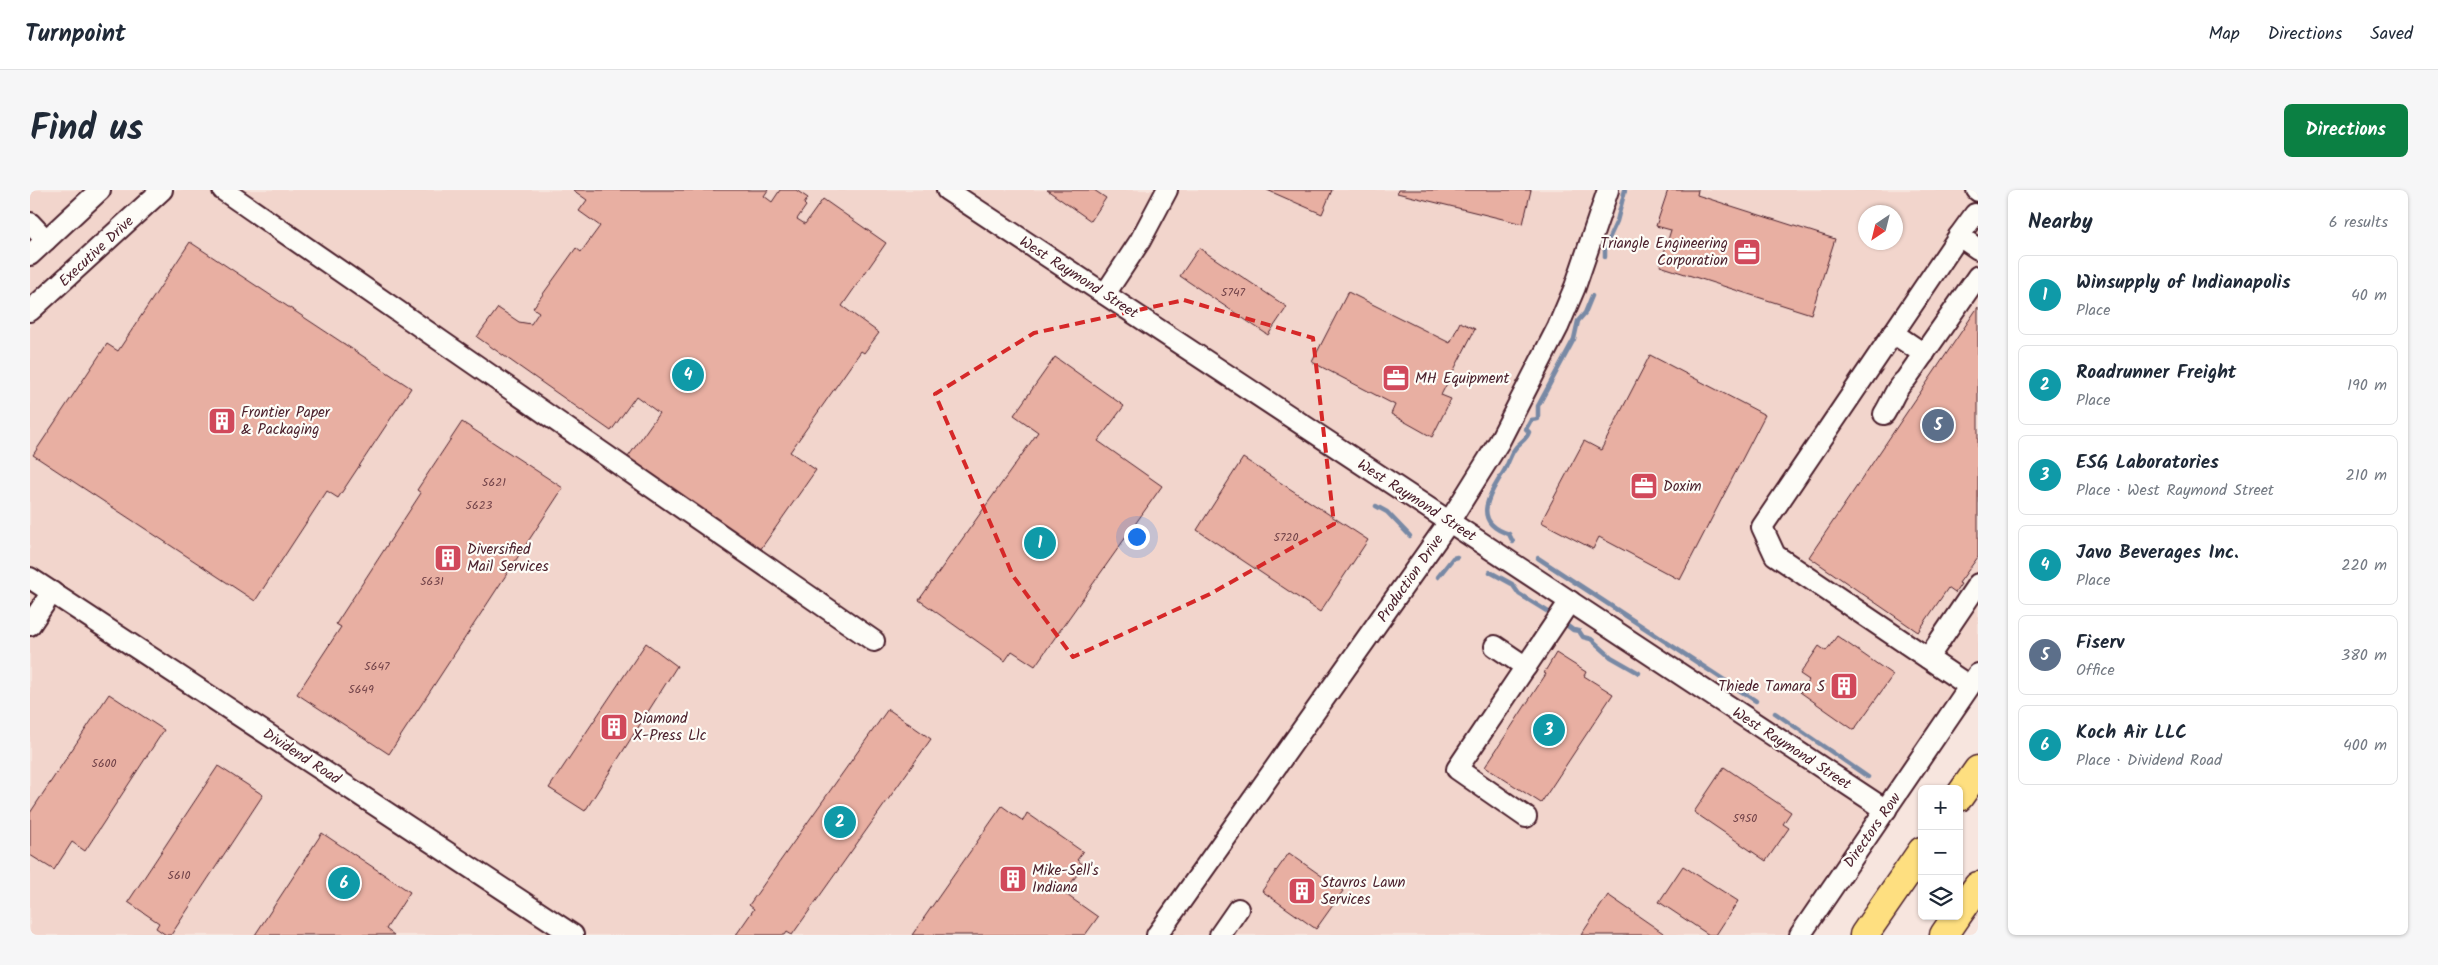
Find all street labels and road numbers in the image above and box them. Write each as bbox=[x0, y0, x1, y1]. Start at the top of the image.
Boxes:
street label: Executive Drive bbox=[54, 210, 140, 293]
street label: West Raymond Street bbox=[1014, 230, 1143, 326]
street label: West Raymond Street bbox=[1352, 453, 1481, 549]
street label: Production Drive bbox=[1372, 529, 1450, 628]
street label: West Raymond Street bbox=[1727, 701, 1856, 797]
street label: Dividend Road bbox=[258, 723, 346, 791]
street label: Directors Row bbox=[1838, 787, 1908, 873]

